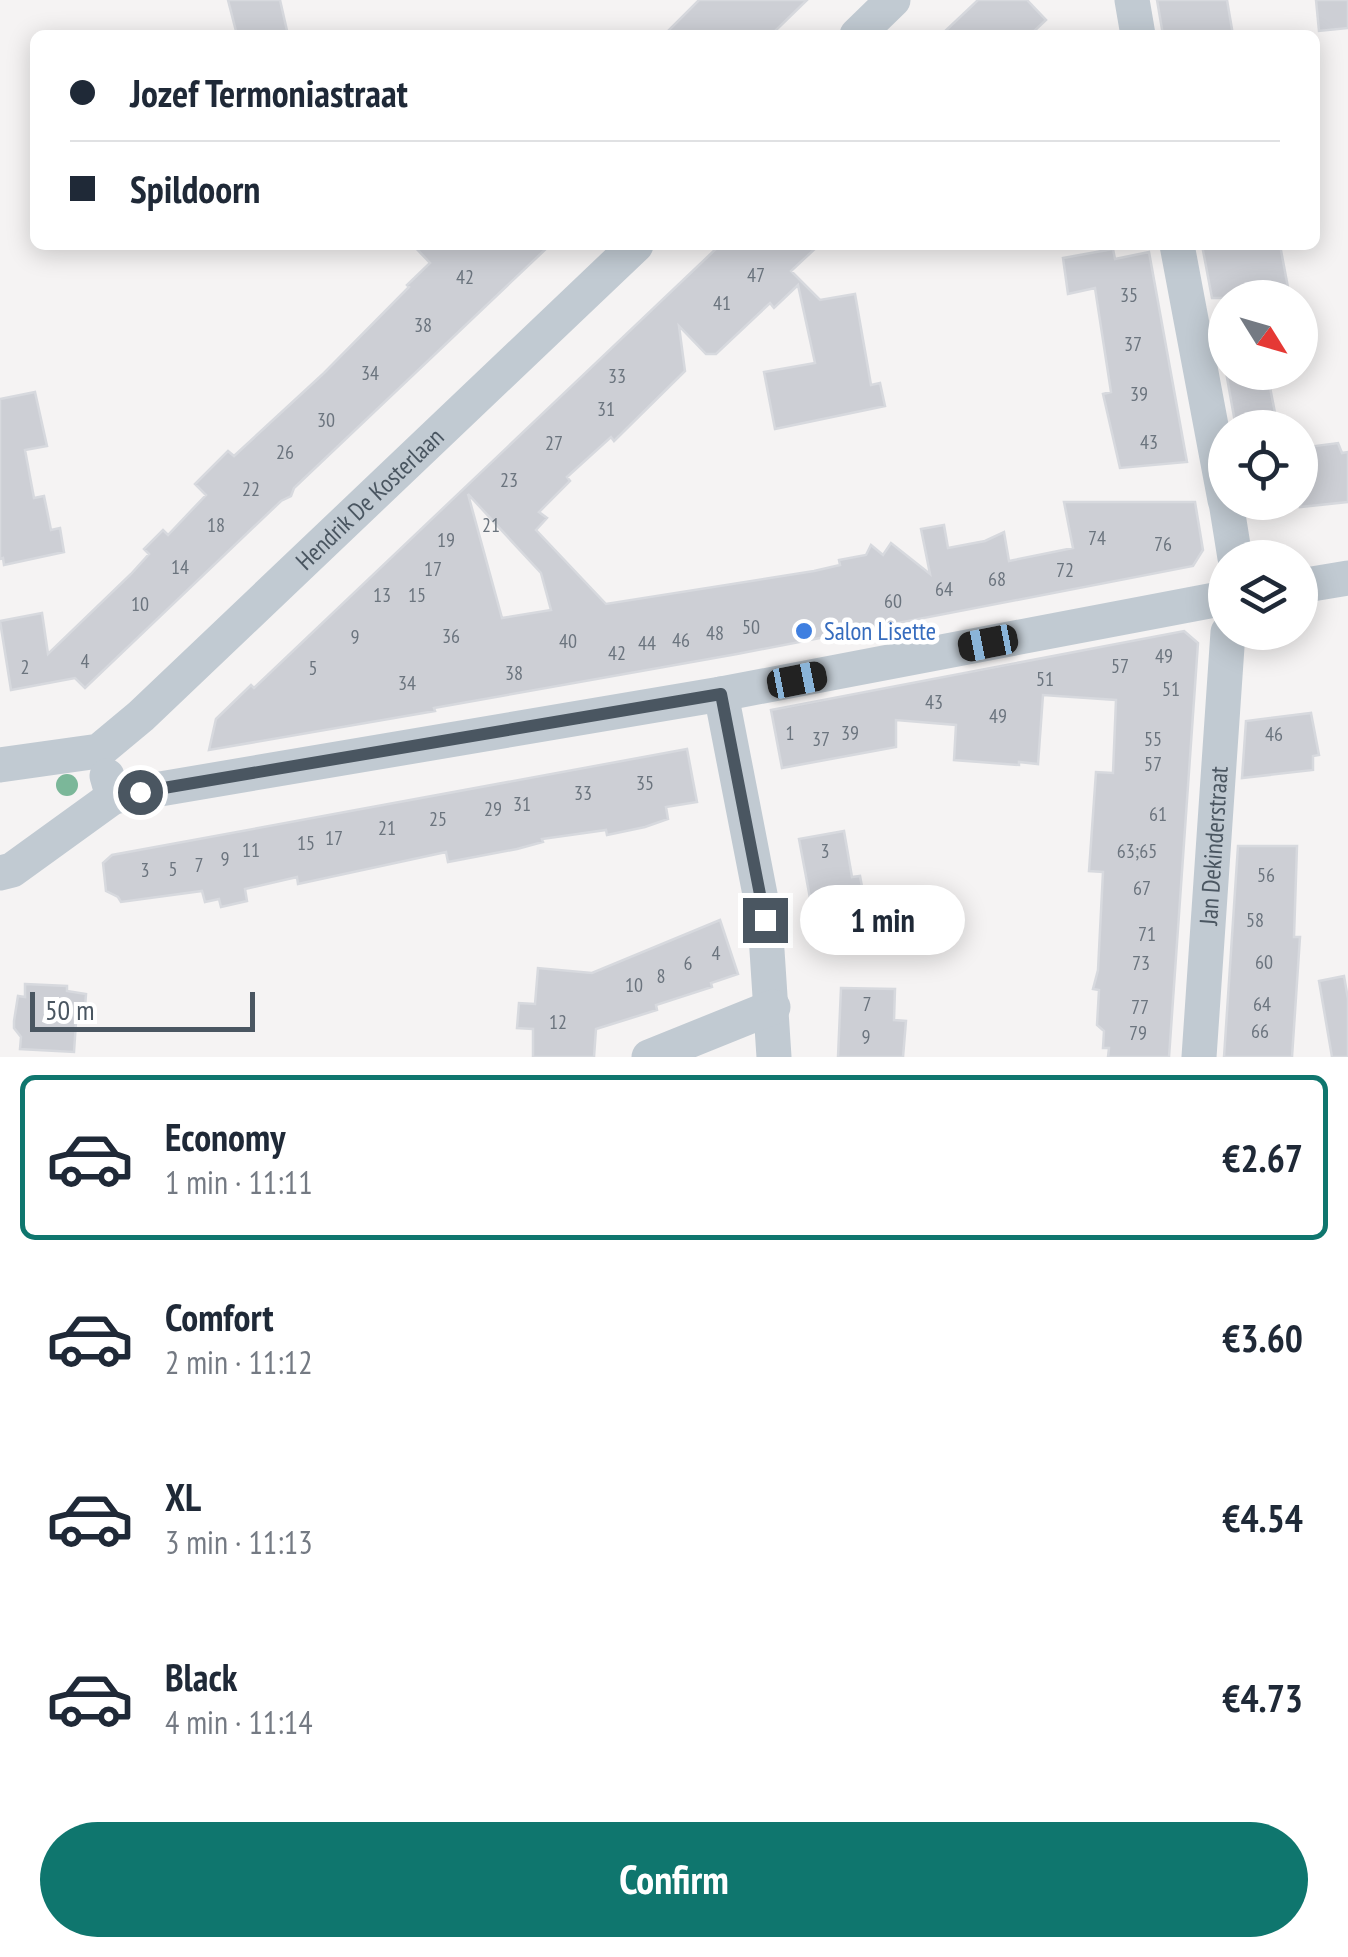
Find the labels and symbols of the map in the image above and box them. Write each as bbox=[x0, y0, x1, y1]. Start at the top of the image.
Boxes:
house number: 47 bbox=[747, 262, 765, 288]
house number: 42 bbox=[456, 264, 474, 290]
north arrow bbox=[1208, 280, 1318, 390]
house number: 35 bbox=[1120, 282, 1138, 308]
house number: 41 bbox=[713, 290, 731, 316]
house number: 38 bbox=[414, 312, 432, 338]
house number: 37 bbox=[1124, 331, 1142, 357]
house number: 34 bbox=[361, 360, 379, 386]
house number: 33 bbox=[608, 363, 626, 389]
house number: 39 bbox=[1130, 381, 1148, 407]
house number: 31 bbox=[597, 396, 615, 422]
house number: 30 bbox=[317, 407, 335, 433]
street label: Hendrik De Kosterlaan bbox=[289, 421, 450, 577]
house number: 43 bbox=[1140, 429, 1158, 455]
house number: 27 bbox=[545, 430, 563, 456]
house number: 26 bbox=[276, 439, 294, 465]
house number: 23 bbox=[500, 467, 518, 493]
house number: 22 bbox=[242, 476, 260, 502]
house number: 18 bbox=[207, 512, 225, 538]
house number: 21 bbox=[482, 512, 500, 538]
house number: 74 bbox=[1088, 525, 1106, 551]
house number: 19 bbox=[437, 527, 455, 553]
house number: 76 bbox=[1154, 531, 1172, 557]
house number: 14 bbox=[171, 554, 189, 580]
house number: 17 bbox=[424, 556, 442, 582]
house number: 72 bbox=[1056, 557, 1074, 583]
house number: 68 bbox=[988, 566, 1006, 592]
house number: 64 bbox=[935, 576, 953, 602]
house number: 13 bbox=[373, 582, 391, 608]
house number: 15 bbox=[408, 582, 426, 608]
house number: 60 bbox=[884, 588, 902, 614]
house number: 10 bbox=[131, 591, 149, 617]
house number: 50 bbox=[742, 614, 760, 640]
place label: Salon Lisette bbox=[824, 615, 936, 647]
house number: 48 bbox=[706, 620, 724, 646]
marker: Salon Lisette bbox=[793, 620, 815, 642]
house number: 36 bbox=[442, 623, 460, 649]
car bbox=[956, 623, 1020, 663]
house number: 9 bbox=[351, 624, 360, 650]
house number: 46 bbox=[672, 627, 690, 653]
house number: 40 bbox=[559, 628, 577, 654]
house number: 44 bbox=[638, 630, 656, 656]
house number: 42 bbox=[608, 640, 626, 666]
house number: 49 bbox=[1155, 643, 1173, 669]
house number: 4 bbox=[81, 648, 90, 674]
house number: 57 bbox=[1111, 653, 1129, 679]
house number: 2 bbox=[21, 654, 30, 680]
house number: 5 bbox=[309, 655, 318, 681]
house number: 38 bbox=[505, 660, 523, 686]
car bbox=[765, 660, 829, 700]
house number: 51 bbox=[1036, 666, 1054, 692]
house number: 34 bbox=[398, 670, 416, 696]
house number: 51 bbox=[1162, 676, 1180, 702]
house number: 43 bbox=[925, 689, 943, 715]
house number: 49 bbox=[989, 703, 1007, 729]
house number: 1 bbox=[786, 720, 795, 746]
house number: 39 bbox=[841, 720, 859, 746]
house number: 46 bbox=[1265, 721, 1283, 747]
house number: 37 bbox=[812, 726, 830, 752]
house number: 55 bbox=[1144, 726, 1162, 752]
house number: 57 bbox=[1144, 751, 1162, 777]
street label: Jan Dekinderstraat bbox=[1192, 765, 1235, 927]
route start bbox=[118, 770, 163, 815]
house number: 35 bbox=[636, 770, 654, 796]
house number: 33 bbox=[574, 780, 592, 806]
house number: 31 bbox=[513, 791, 531, 817]
house number: 29 bbox=[484, 796, 502, 822]
house number: 61 bbox=[1149, 801, 1167, 827]
house number: 25 bbox=[429, 806, 447, 832]
house number: 21 bbox=[378, 815, 396, 841]
house number: 17 bbox=[325, 825, 343, 851]
house number: 15 bbox=[297, 830, 315, 856]
house number: 11 bbox=[242, 837, 260, 863]
house number: 3 bbox=[821, 838, 830, 864]
house number: 63;65 bbox=[1117, 838, 1157, 864]
house number: 9 bbox=[221, 846, 230, 872]
house number: 7 bbox=[195, 852, 204, 878]
house number: 5 bbox=[169, 856, 178, 882]
house number: 3 bbox=[141, 857, 150, 883]
house number: 56 bbox=[1257, 862, 1275, 888]
house number: 67 bbox=[1133, 875, 1151, 901]
callout: 1 min bbox=[800, 885, 965, 955]
route end bbox=[743, 898, 788, 943]
house number: 58 bbox=[1246, 907, 1264, 933]
house number: 71 bbox=[1138, 921, 1156, 947]
house number: 4 bbox=[712, 940, 721, 966]
house number: 60 bbox=[1255, 949, 1273, 975]
house number: 6 bbox=[684, 950, 693, 976]
house number: 73 bbox=[1132, 950, 1150, 976]
house number: 8 bbox=[657, 963, 666, 989]
house number: 10 bbox=[625, 972, 643, 998]
scale bar bbox=[30, 987, 255, 1032]
house number: 7 bbox=[863, 991, 872, 1017]
house number: 64 bbox=[1253, 991, 1271, 1017]
house number: 77 bbox=[1131, 994, 1149, 1020]
house number: 12 bbox=[549, 1009, 567, 1035]
house number: 66 bbox=[1251, 1018, 1269, 1044]
house number: 79 bbox=[1129, 1020, 1147, 1046]
house number: 9 bbox=[862, 1024, 871, 1050]

